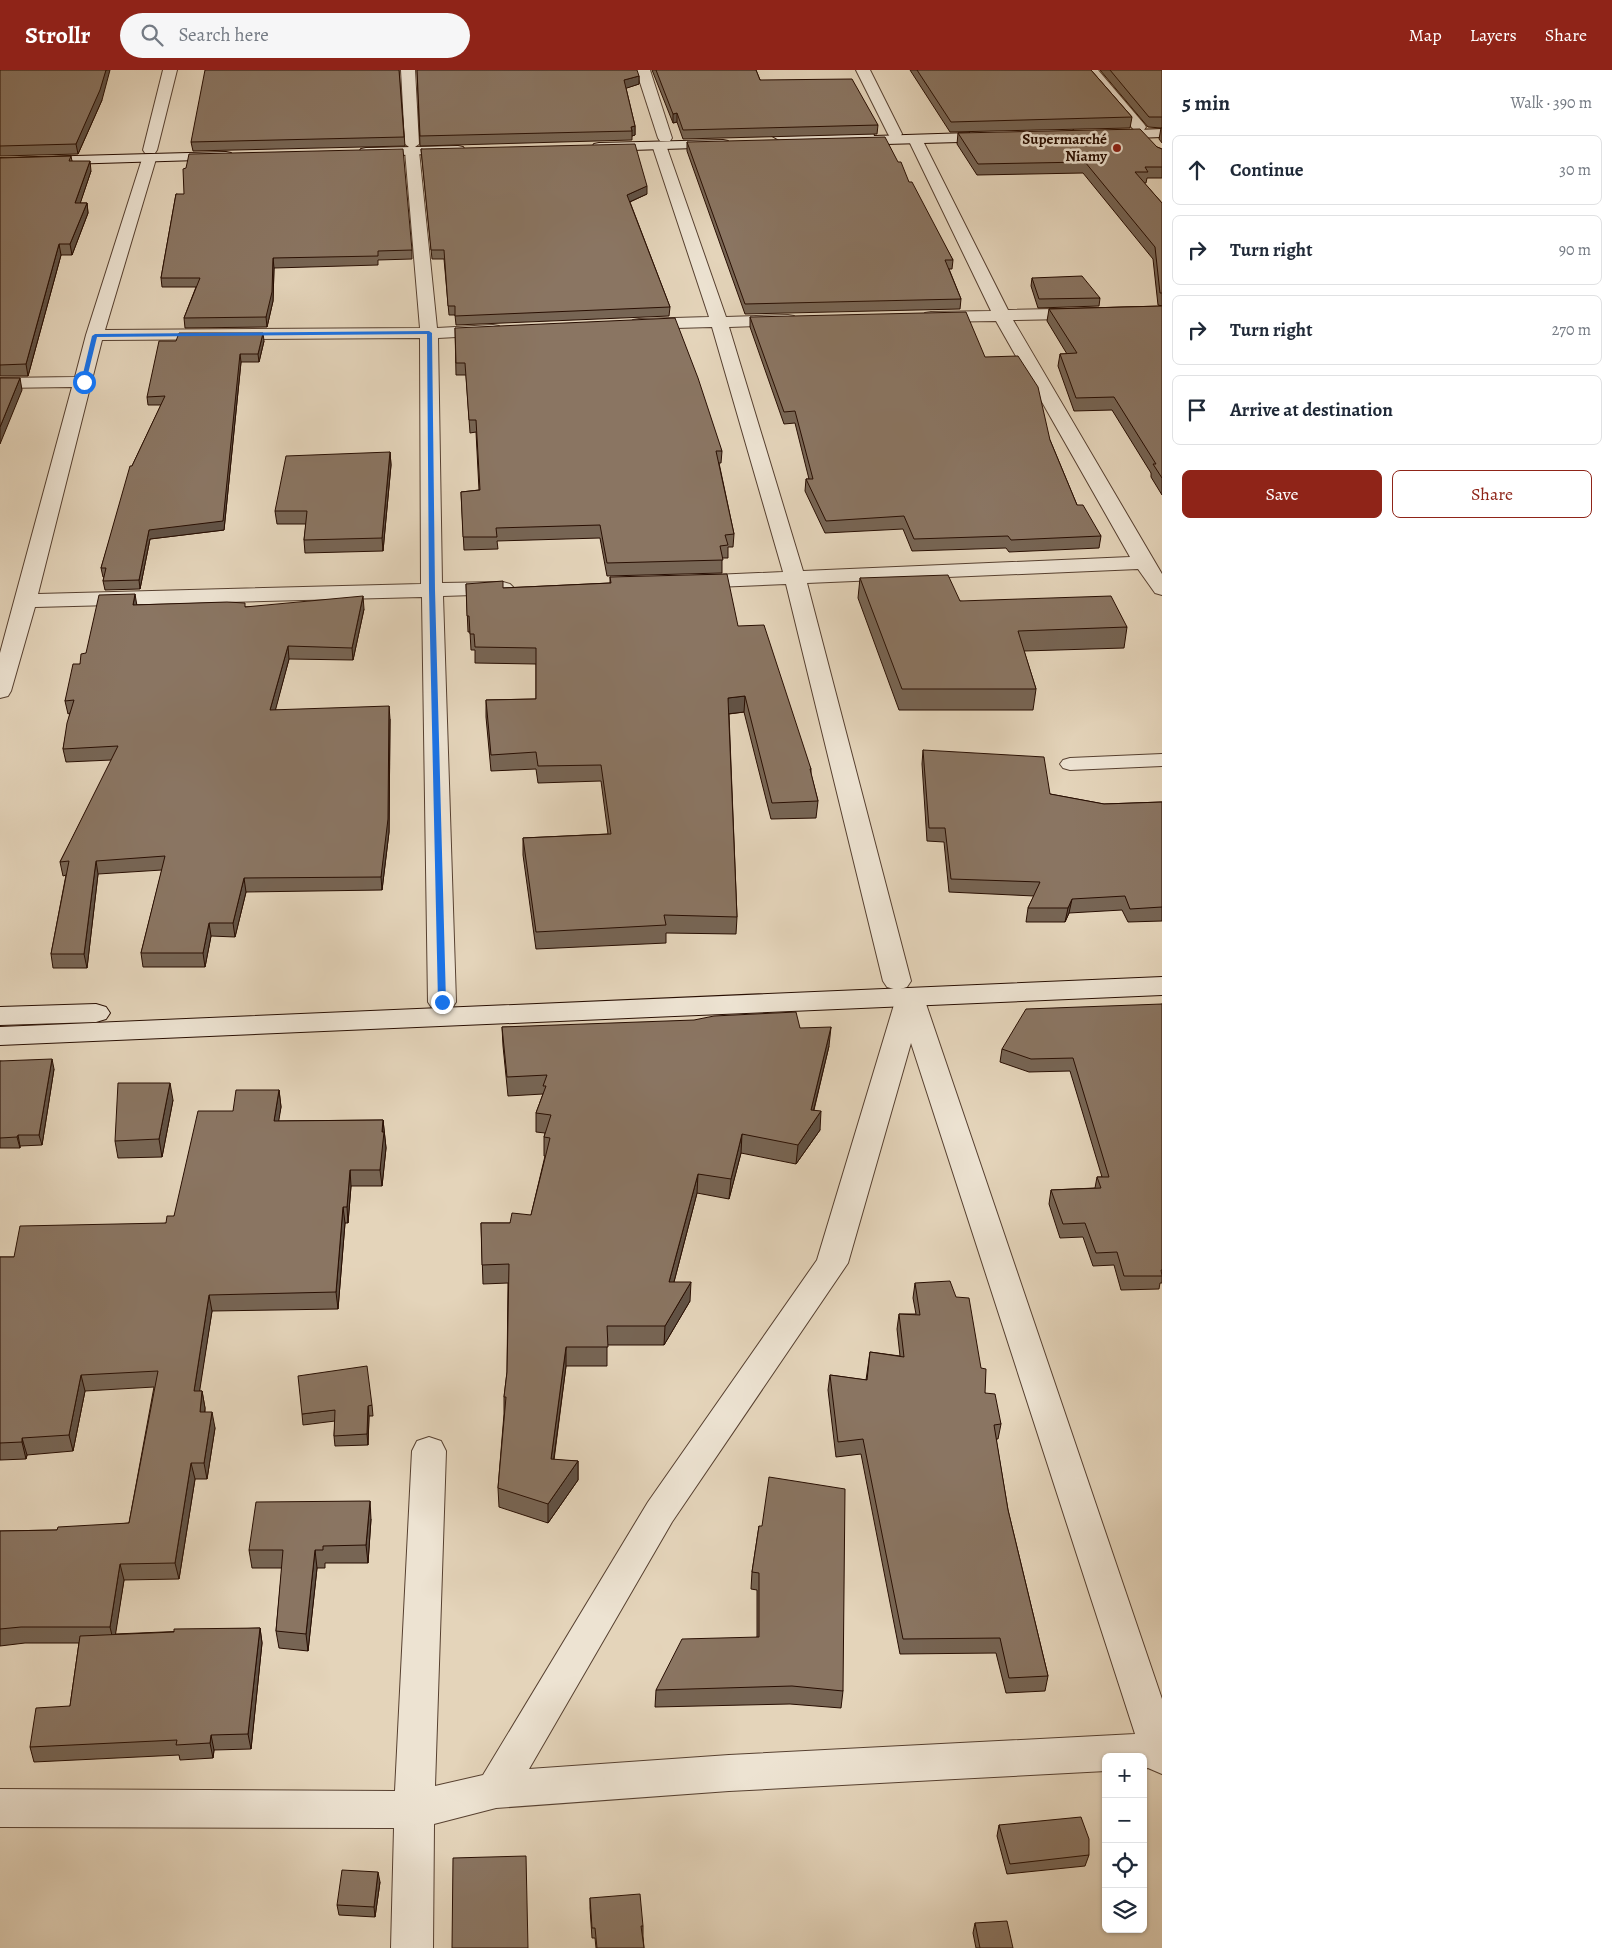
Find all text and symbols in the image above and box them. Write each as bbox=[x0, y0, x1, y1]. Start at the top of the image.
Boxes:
search box bbox=[120, 13, 470, 58]
text: Strollr bbox=[25, 19, 90, 51]
icon: search bbox=[138, 21, 166, 49]
text: Search here bbox=[178, 22, 269, 48]
text: Map bbox=[1409, 23, 1442, 47]
text: Layers bbox=[1470, 23, 1517, 47]
text: Share bbox=[1545, 23, 1587, 47]
text: 5 min bbox=[1182, 89, 1230, 117]
text: Walk · 390 m bbox=[1511, 92, 1592, 114]
place label: Supermarché Niamy bbox=[1022, 129, 1108, 166]
marker: Supermarché Niamy bbox=[1111, 142, 1123, 154]
icon: ahead bbox=[1183, 156, 1211, 184]
text: Continue bbox=[1230, 157, 1304, 183]
text: 30 m bbox=[1559, 159, 1591, 181]
icon: right bbox=[1183, 236, 1211, 264]
text: Turn right bbox=[1230, 237, 1312, 263]
text: 90 m bbox=[1559, 239, 1591, 261]
icon: right bbox=[1183, 316, 1211, 344]
text: Turn right bbox=[1230, 317, 1312, 343]
text: 270 m bbox=[1552, 319, 1591, 341]
route start bbox=[73, 371, 96, 394]
icon: arrive bbox=[1183, 396, 1211, 424]
text: Arrive at destination bbox=[1230, 397, 1393, 423]
button: Save bbox=[1182, 470, 1382, 518]
button: Share bbox=[1392, 470, 1592, 518]
route end bbox=[431, 991, 454, 1014]
map controls bbox=[1102, 1753, 1147, 1933]
button: + bbox=[1102, 1753, 1147, 1798]
button: − bbox=[1102, 1798, 1147, 1843]
button: locate bbox=[1102, 1843, 1147, 1888]
button: layers bbox=[1102, 1888, 1147, 1933]

